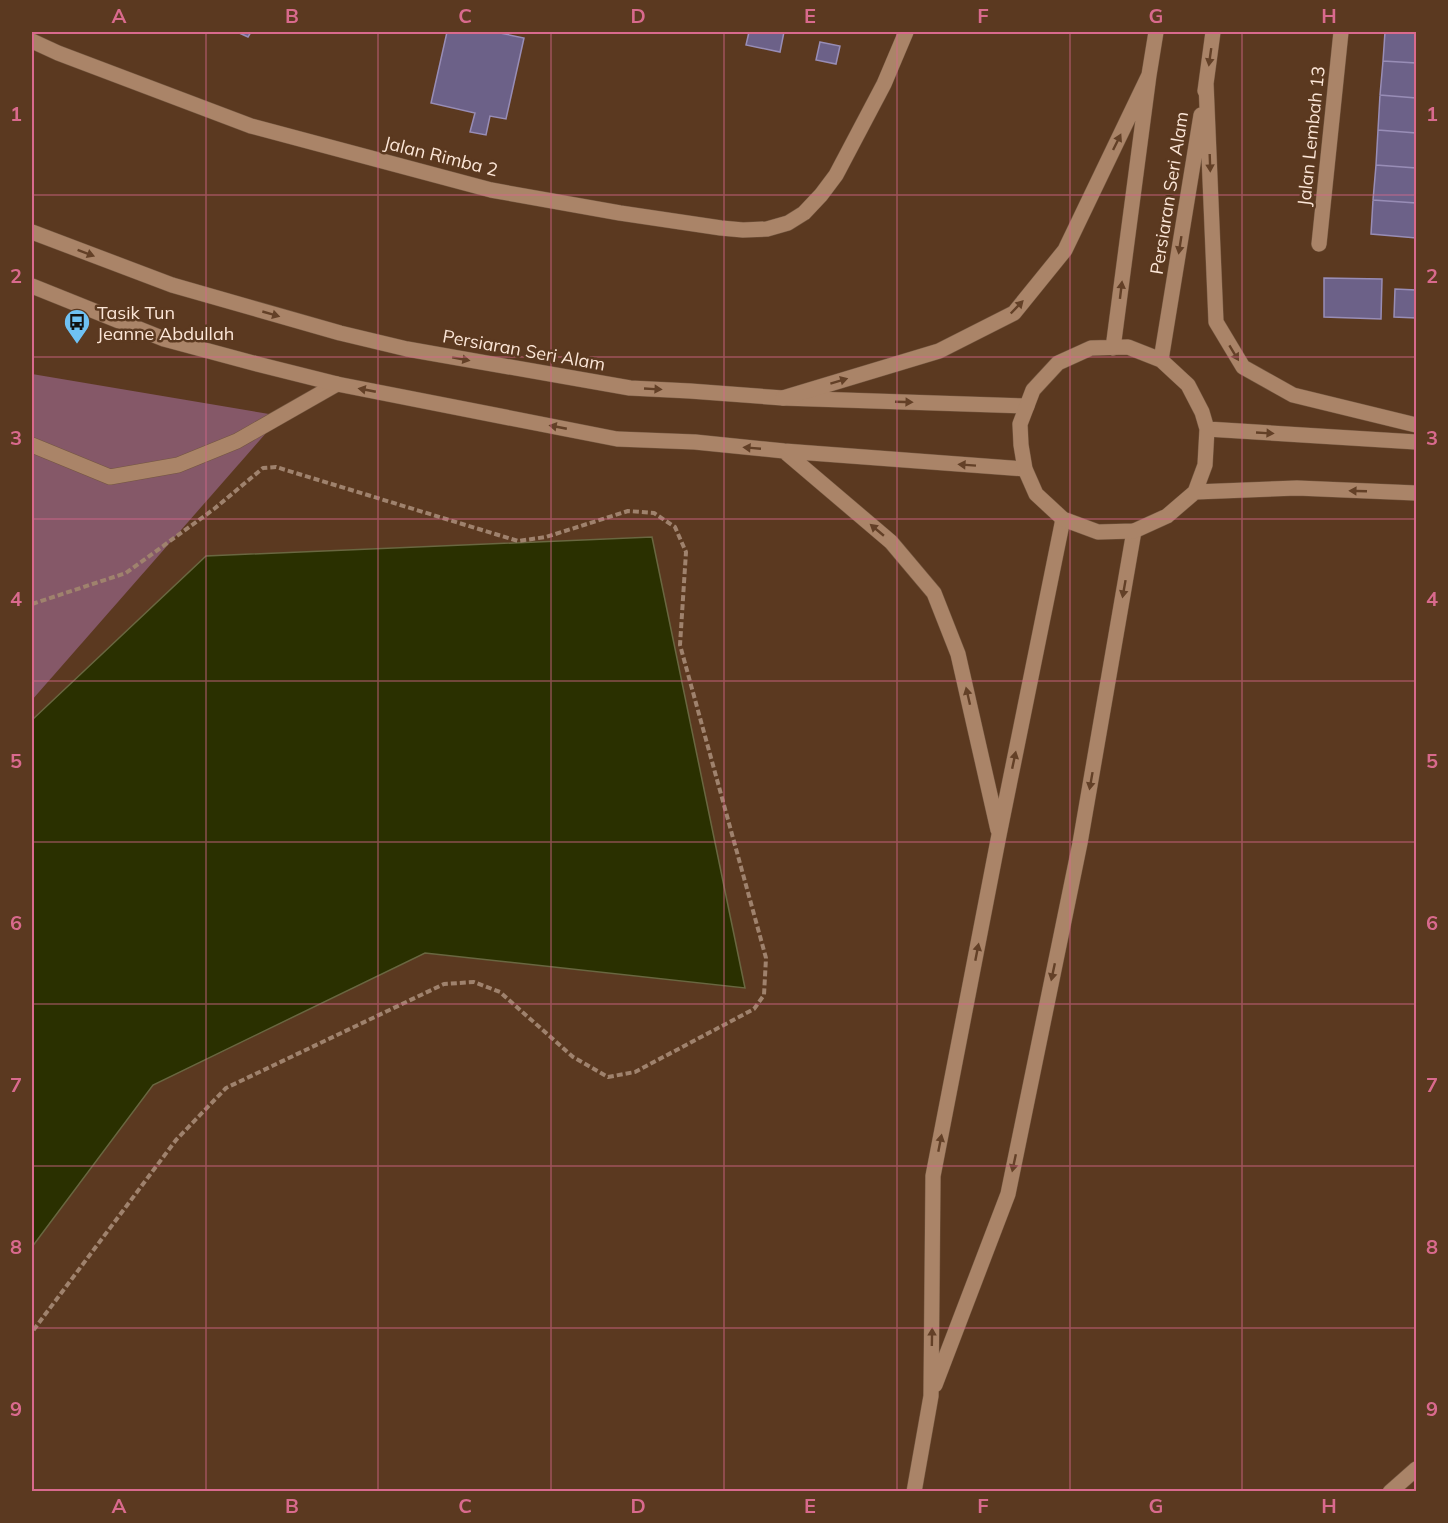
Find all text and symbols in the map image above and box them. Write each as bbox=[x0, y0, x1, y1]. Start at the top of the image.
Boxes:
text: A bbox=[112, 3, 127, 28]
text: B bbox=[285, 3, 299, 28]
text: C bbox=[458, 3, 472, 28]
text: D bbox=[630, 3, 646, 28]
text: E bbox=[804, 3, 816, 28]
text: F bbox=[977, 3, 989, 28]
text: G bbox=[1149, 3, 1163, 28]
text: H bbox=[1321, 3, 1337, 28]
one-way arrow bbox=[1205, 48, 1214, 67]
street label: Jalan Lembah 13 bbox=[1292, 65, 1330, 207]
text: 1 bbox=[10, 101, 22, 126]
text: 1 bbox=[1426, 101, 1438, 126]
street label: Persiaran Seri Alam bbox=[1145, 110, 1193, 276]
street label: Jalan Rimba 2 bbox=[382, 131, 500, 181]
one-way arrow bbox=[1112, 133, 1121, 150]
one-way arrow bbox=[1205, 153, 1214, 172]
one-way arrow bbox=[1176, 235, 1185, 254]
one-way arrow bbox=[77, 249, 95, 258]
text: 2 bbox=[10, 263, 22, 288]
text: 2 bbox=[1426, 263, 1438, 288]
one-way arrow bbox=[1116, 280, 1125, 299]
one-way arrow bbox=[1010, 300, 1024, 315]
place label: Tasik Tun Jeanne Abdullah bbox=[97, 301, 234, 345]
bus stop icon: Tasik Tun Jeanne Abdullah bbox=[62, 307, 92, 345]
one-way arrow bbox=[262, 309, 280, 319]
street label: Persiaran Seri Alam bbox=[441, 324, 607, 376]
one-way arrow bbox=[1229, 345, 1240, 361]
one-way arrow bbox=[452, 354, 471, 363]
one-way arrow bbox=[830, 376, 848, 385]
one-way arrow bbox=[357, 385, 376, 394]
one-way arrow bbox=[644, 385, 663, 394]
one-way arrow bbox=[895, 397, 914, 406]
one-way arrow bbox=[548, 422, 567, 431]
text: 3 bbox=[10, 425, 22, 450]
text: 3 bbox=[1426, 425, 1438, 450]
one-way arrow bbox=[1256, 428, 1275, 438]
one-way arrow bbox=[742, 443, 761, 453]
one-way arrow bbox=[957, 460, 976, 469]
one-way arrow bbox=[1349, 486, 1368, 496]
one-way arrow bbox=[869, 523, 885, 536]
one-way arrow bbox=[1119, 580, 1128, 599]
text: 4 bbox=[10, 586, 22, 611]
text: 4 bbox=[1426, 586, 1438, 611]
one-way arrow bbox=[962, 687, 972, 706]
text: 5 bbox=[10, 748, 22, 773]
text: 5 bbox=[1426, 748, 1438, 773]
one-way arrow bbox=[1010, 751, 1020, 770]
one-way arrow bbox=[1086, 772, 1095, 791]
text: 6 bbox=[10, 910, 22, 935]
text: 6 bbox=[1426, 910, 1438, 935]
one-way arrow bbox=[973, 942, 982, 961]
one-way arrow bbox=[1048, 963, 1058, 982]
text: 7 bbox=[10, 1072, 22, 1097]
text: 7 bbox=[1426, 1072, 1438, 1097]
one-way arrow bbox=[936, 1133, 945, 1152]
one-way arrow bbox=[1009, 1154, 1018, 1173]
text: 8 bbox=[10, 1234, 22, 1259]
text: 8 bbox=[1426, 1234, 1438, 1259]
one-way arrow bbox=[927, 1328, 937, 1347]
text: 9 bbox=[10, 1396, 22, 1421]
text: 9 bbox=[1426, 1396, 1438, 1421]
text: A bbox=[112, 1493, 127, 1518]
text: B bbox=[285, 1493, 299, 1518]
text: C bbox=[458, 1493, 472, 1518]
text: D bbox=[630, 1493, 646, 1518]
text: E bbox=[804, 1493, 816, 1518]
text: F bbox=[977, 1493, 989, 1518]
text: G bbox=[1149, 1493, 1163, 1518]
text: H bbox=[1321, 1493, 1337, 1518]

